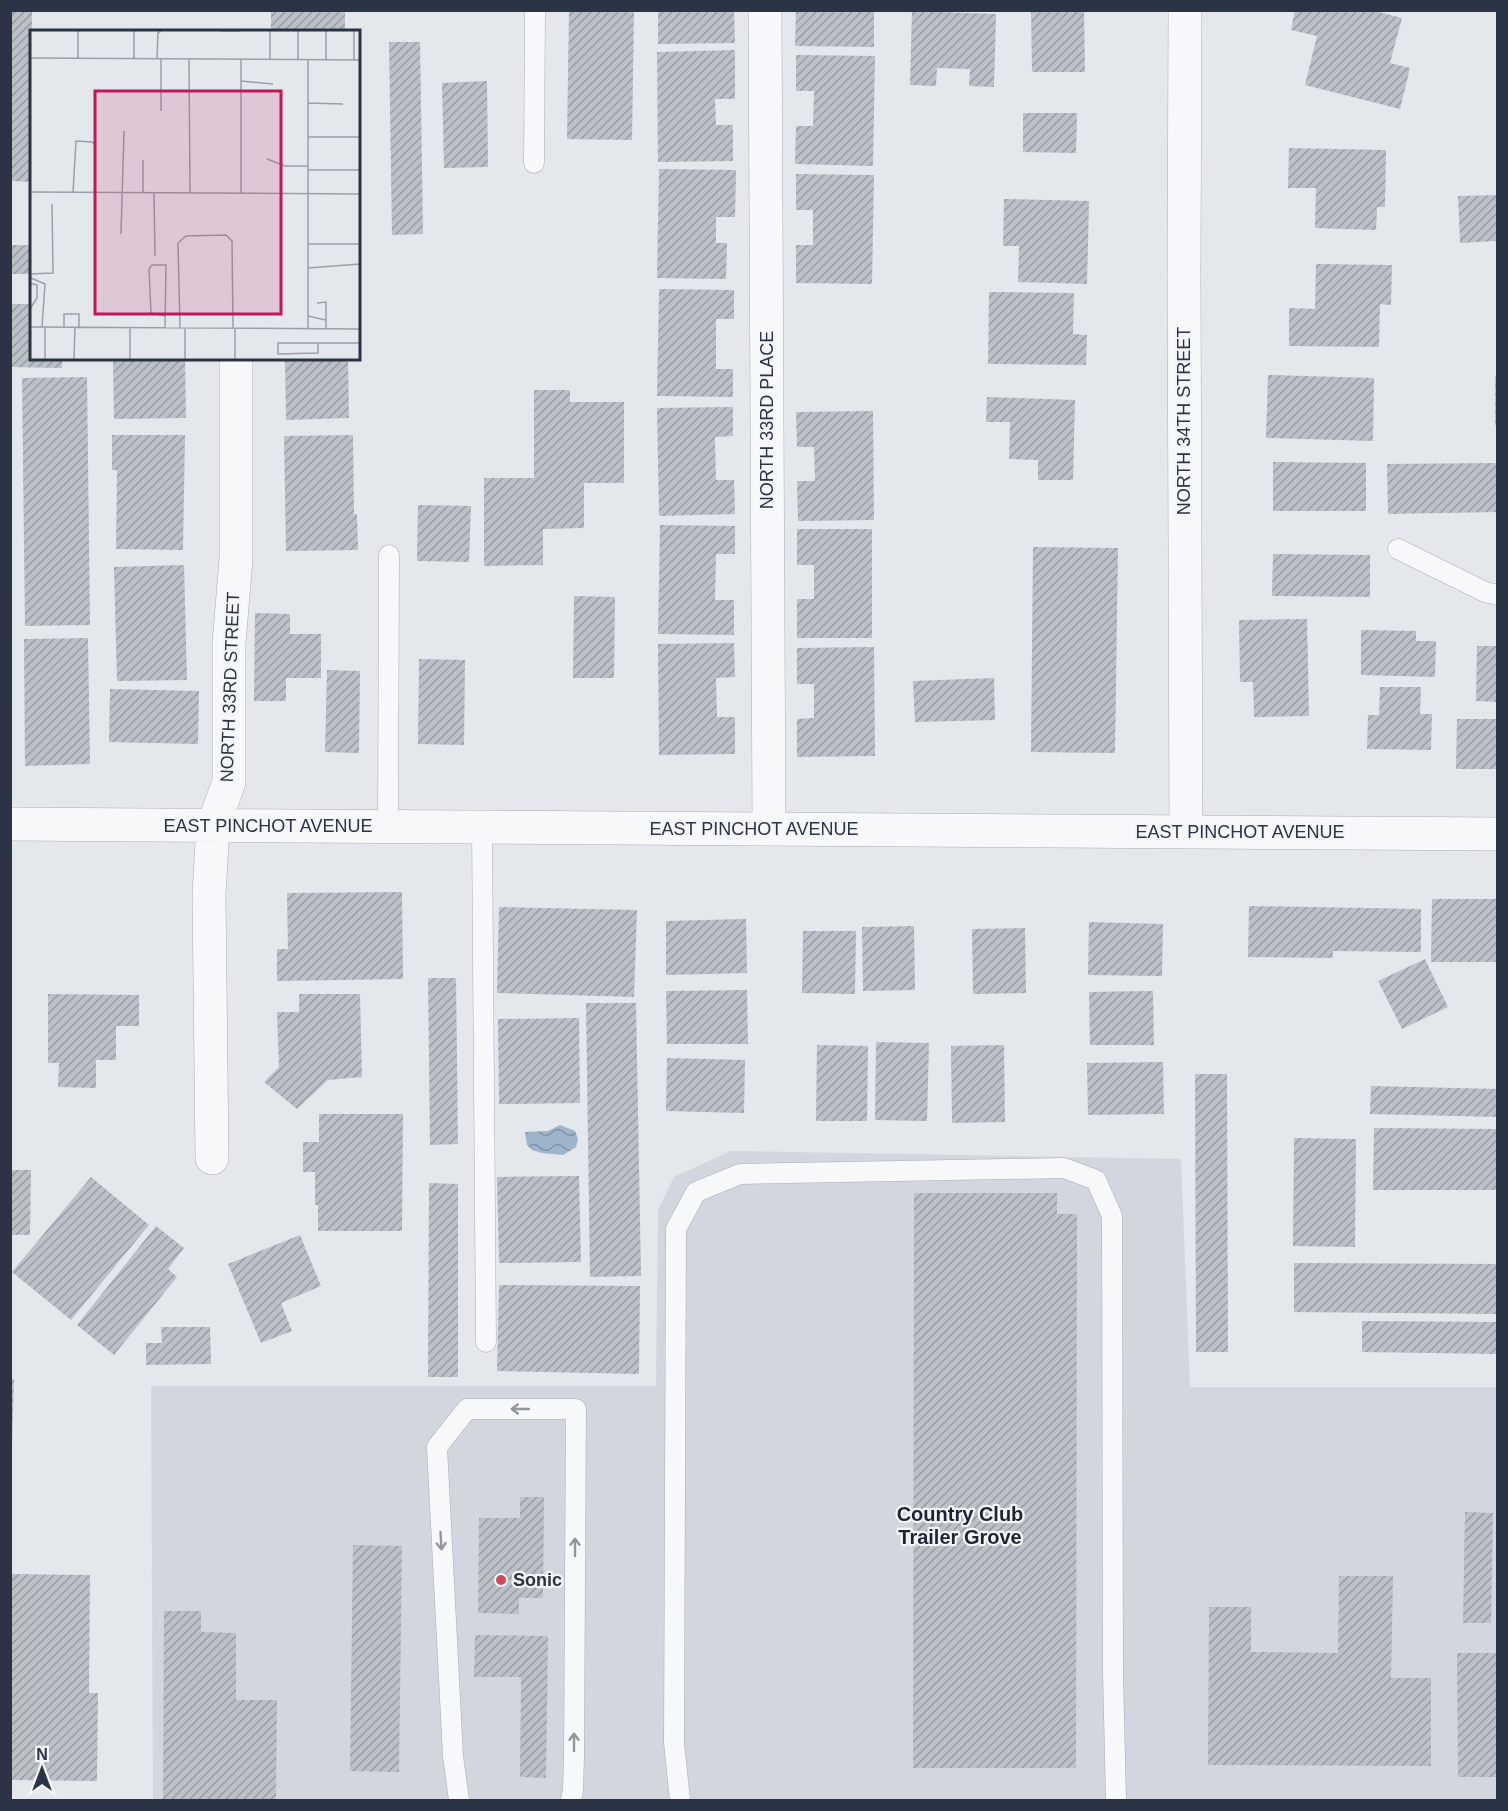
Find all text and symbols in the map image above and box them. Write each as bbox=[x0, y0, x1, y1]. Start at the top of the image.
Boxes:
inset map bbox=[30, 30, 360, 360]
street label: NORTH 34TH STREET bbox=[1174, 327, 1194, 515]
street label: NORTH 33RD PLACE bbox=[757, 331, 777, 509]
street label: NORTH 33RD STREET bbox=[217, 591, 243, 783]
street label: EAST PINCHOT AVENUE bbox=[163, 816, 373, 836]
street label: EAST PINCHOT AVENUE bbox=[649, 819, 859, 839]
street label: EAST PINCHOT AVENUE bbox=[1135, 822, 1345, 842]
one-way arrow bbox=[510, 1403, 530, 1415]
district label: Country Club Trailer Grove bbox=[897, 1503, 1023, 1548]
one-way arrow bbox=[436, 1530, 447, 1550]
one-way arrow bbox=[569, 1538, 581, 1558]
place label: Sonic bbox=[513, 1570, 562, 1590]
marker: Sonic bbox=[494, 1573, 508, 1587]
one-way arrow bbox=[568, 1733, 580, 1753]
north arrow bbox=[12, 1739, 72, 1799]
text: N bbox=[36, 1746, 48, 1763]

